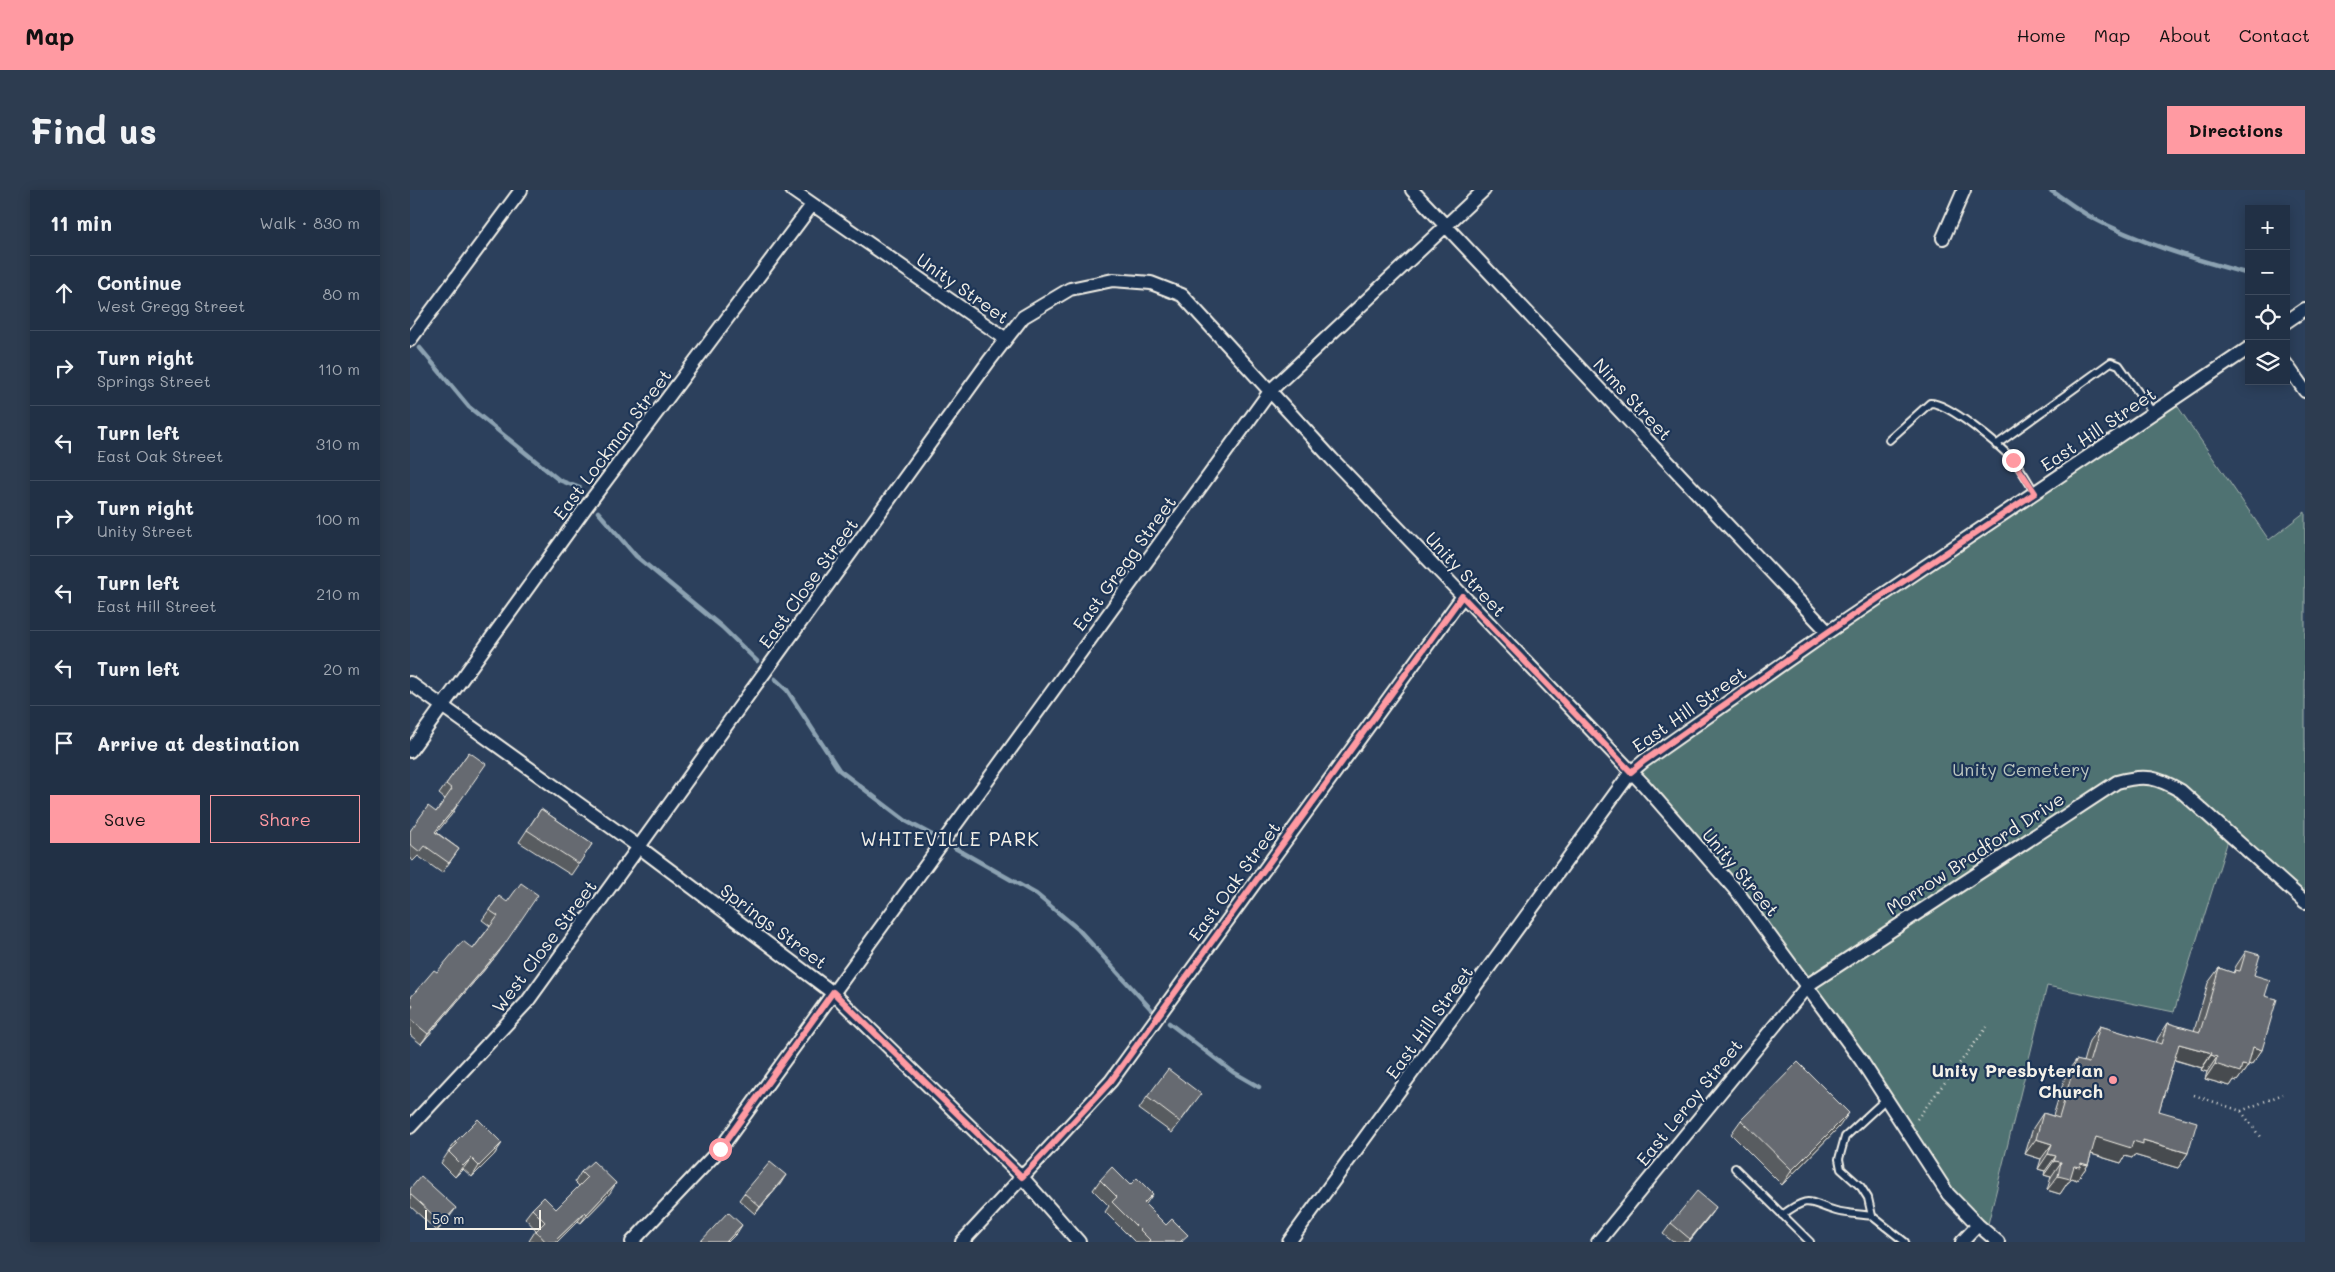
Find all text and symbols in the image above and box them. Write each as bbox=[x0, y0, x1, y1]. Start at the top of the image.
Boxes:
text: Map bbox=[25, 20, 74, 51]
text: Home bbox=[2017, 23, 2066, 47]
text: Map bbox=[2094, 23, 2130, 47]
text: About bbox=[2158, 23, 2211, 47]
text: Contact bbox=[2239, 23, 2310, 47]
button: Directions bbox=[2167, 106, 2305, 154]
text: Find us bbox=[30, 107, 157, 153]
map controls bbox=[2245, 205, 2290, 385]
button: + bbox=[2245, 205, 2290, 250]
text: 11 min bbox=[50, 209, 112, 236]
text: Walk · 830 m bbox=[259, 212, 360, 233]
street label: Unity Street bbox=[912, 247, 1014, 329]
button: − bbox=[2245, 250, 2290, 295]
text: Continue bbox=[97, 270, 182, 295]
icon: ahead bbox=[50, 279, 78, 307]
text: 80 m bbox=[323, 283, 360, 304]
text: West Gregg Street bbox=[97, 295, 245, 316]
button: locate bbox=[2245, 295, 2290, 340]
button: layers bbox=[2245, 340, 2290, 385]
text: Turn right bbox=[97, 345, 194, 370]
street label: Nims Street bbox=[1588, 352, 1678, 446]
icon: right bbox=[50, 354, 78, 382]
text: 110 m bbox=[318, 358, 360, 379]
street label: East Lockman Street bbox=[547, 364, 677, 524]
text: Springs Street bbox=[97, 370, 211, 391]
street label: East Hill Street bbox=[2036, 381, 2160, 477]
text: Turn left bbox=[97, 420, 180, 445]
icon: left bbox=[50, 429, 78, 457]
text: 310 m bbox=[316, 433, 360, 454]
text: East Oak Street bbox=[97, 445, 223, 466]
route end bbox=[2002, 449, 2025, 472]
street label: East Gregg Street bbox=[1067, 491, 1181, 635]
text: Turn right bbox=[97, 495, 194, 520]
icon: right bbox=[50, 504, 78, 532]
text: 100 m bbox=[315, 508, 360, 529]
street label: East Close Street bbox=[753, 513, 863, 653]
text: Unity Street bbox=[97, 520, 193, 541]
street label: Unity Street bbox=[1420, 526, 1512, 622]
text: Turn left bbox=[97, 570, 180, 595]
icon: left bbox=[50, 579, 78, 607]
text: 210 m bbox=[316, 583, 360, 604]
text: East Hill Street bbox=[97, 595, 216, 616]
icon: left bbox=[50, 654, 78, 682]
text: Turn left bbox=[97, 656, 180, 681]
text: 20 m bbox=[323, 658, 360, 679]
street label: East Hill Street bbox=[1627, 661, 1751, 757]
icon: arrive bbox=[50, 729, 78, 757]
text: Arrive at destination bbox=[97, 731, 300, 756]
park label: Unity Cemetery bbox=[1952, 757, 2090, 781]
street label: Morrow Bradford Drive bbox=[1881, 786, 2069, 920]
button: Save bbox=[50, 795, 200, 843]
button: Share bbox=[210, 795, 360, 843]
street label: East Oak Street bbox=[1183, 816, 1285, 946]
street label: Unity Street bbox=[1697, 823, 1785, 921]
district label: WHITEVILLE PARK bbox=[860, 826, 1040, 851]
street label: West Close Street bbox=[486, 875, 602, 1017]
street label: Springs Street bbox=[716, 878, 832, 974]
street label: East Hill Street bbox=[1380, 961, 1478, 1083]
street label: East Leroy Street bbox=[1630, 1034, 1748, 1170]
place label: Unity Presbyterian Church bbox=[1931, 1058, 2103, 1103]
marker: Unity Presbyterian Church bbox=[2107, 1074, 2119, 1086]
route start bbox=[709, 1138, 732, 1161]
scale bar bbox=[425, 1207, 541, 1230]
text: 50 m bbox=[432, 1209, 464, 1228]

